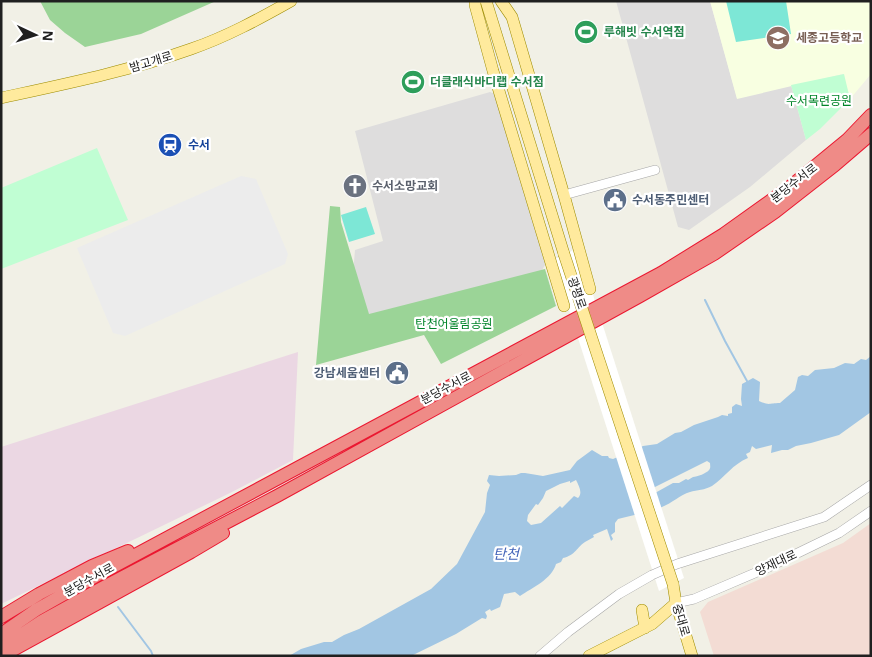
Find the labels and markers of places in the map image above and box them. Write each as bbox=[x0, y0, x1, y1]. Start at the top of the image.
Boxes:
sports icon: 루해빗 수서역점 bbox=[573, 19, 599, 45]
place label: 루해빗 수서역점 bbox=[604, 25, 685, 39]
school or university icon: 세종고등학교 bbox=[765, 25, 791, 51]
place label: 세종고등학교 bbox=[796, 31, 862, 45]
sports icon: 더클래식바디랩 수서점 bbox=[400, 69, 426, 95]
place label: 더클래식바디랩 수서점 bbox=[430, 75, 544, 89]
station icon: 수서 bbox=[157, 132, 183, 158]
place label: 수서 bbox=[188, 138, 210, 152]
church icon: 수서소망교회 bbox=[342, 173, 368, 199]
place label: 수서소망교회 bbox=[372, 179, 438, 193]
public building icon: 수서동주민센터 bbox=[602, 187, 628, 213]
place label: 수서동주민센터 bbox=[632, 193, 709, 207]
public building icon: 강남세움센터 bbox=[384, 360, 410, 386]
place label: 강남세움센터 bbox=[314, 366, 380, 380]

